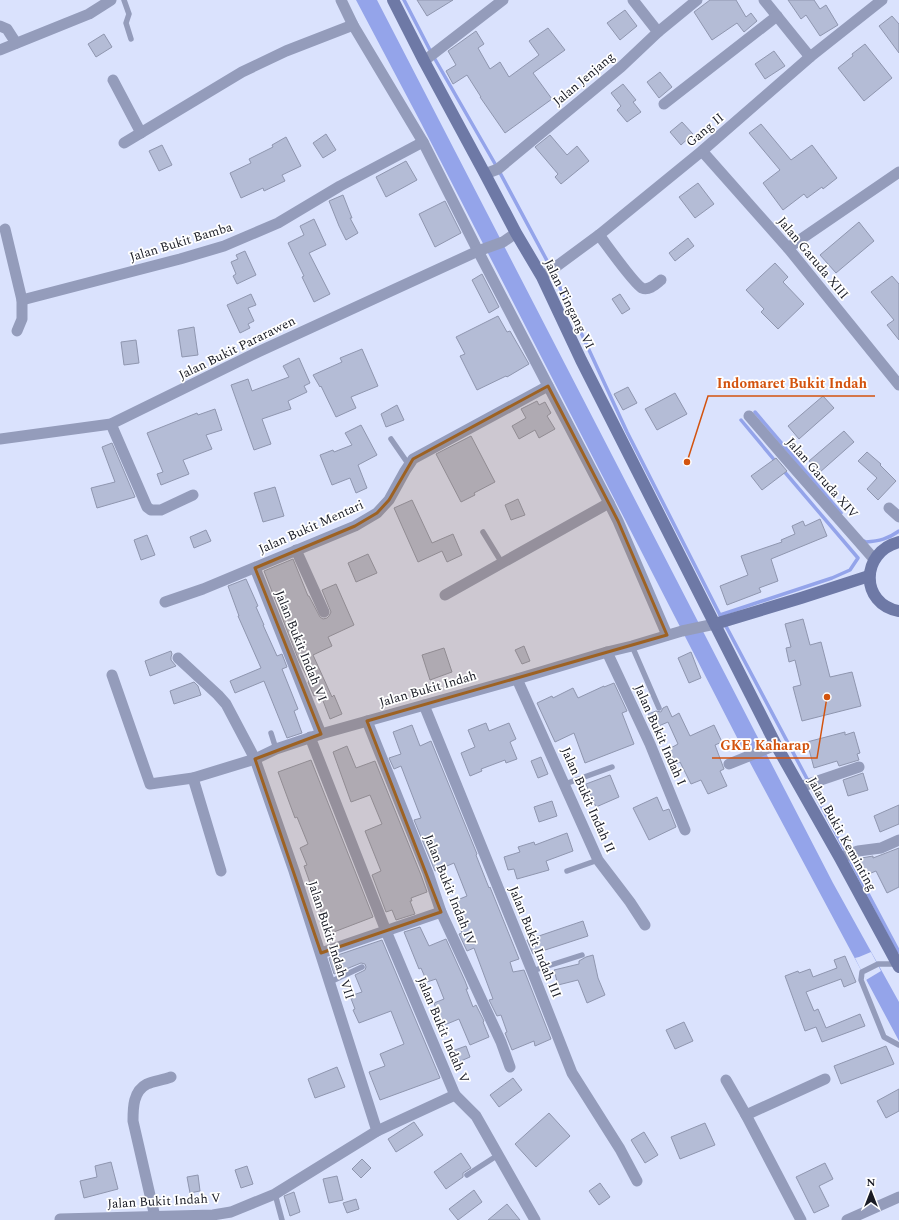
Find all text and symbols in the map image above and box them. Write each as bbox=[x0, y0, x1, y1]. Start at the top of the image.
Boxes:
street label: Jalan Jenjang bbox=[549, 47, 619, 111]
street label: Gang II bbox=[682, 108, 728, 152]
street label: Jalan Garuda XIII bbox=[772, 212, 854, 304]
street label: Jalan Bukit Bamba bbox=[127, 217, 235, 267]
street label: Jalan Tingang VI bbox=[538, 255, 600, 353]
street label: Jalan Bukit Pararawen bbox=[175, 311, 299, 385]
callout: Indomaret Bukit Indah bbox=[708, 370, 875, 396]
text: Indomaret Bukit Indah bbox=[717, 373, 868, 394]
street label: Jalan Garuda XIV bbox=[781, 433, 863, 523]
street label: Jalan Bukit Mentari bbox=[255, 495, 367, 559]
street label: Jalan Bukit Indah VI bbox=[270, 587, 332, 705]
street label: Jalan Bukit Indah bbox=[377, 665, 479, 712]
street label: Jalan Bukit Indah I bbox=[629, 681, 691, 789]
callout: GKE Kaharap bbox=[712, 732, 817, 758]
text: GKE Kaharap bbox=[720, 735, 810, 756]
street label: Jalan Bukit Indah II bbox=[556, 744, 620, 856]
street label: Jalan Bukit Keminting bbox=[802, 773, 882, 895]
street label: Jalan Bukit Indah IV bbox=[419, 831, 482, 949]
street label: Jalan Bukit Indah VII bbox=[302, 878, 360, 1002]
street label: Jalan Bukit Indah III bbox=[503, 883, 567, 1001]
street label: Jalan Bukit Indah V bbox=[412, 974, 474, 1086]
north arrow bbox=[851, 1172, 891, 1212]
text: N bbox=[867, 1174, 876, 1191]
street label: Jalan Bukit Indah V bbox=[107, 1188, 221, 1214]

